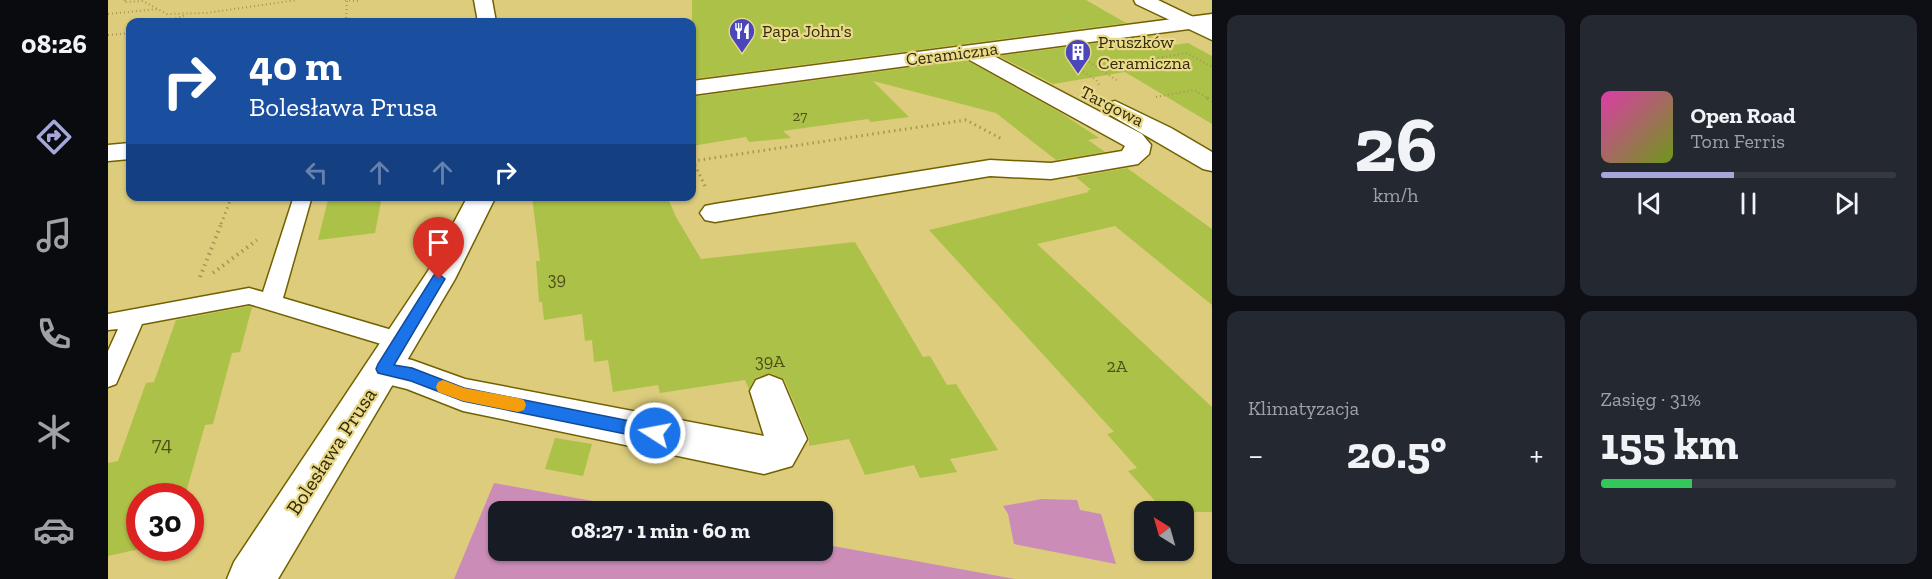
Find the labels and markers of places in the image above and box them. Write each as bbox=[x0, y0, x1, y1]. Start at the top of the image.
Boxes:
restaurant icon: Papa John's bbox=[727, 16, 757, 54]
place label: Papa John's bbox=[762, 20, 852, 42]
place label: Pruszków Ceramiczna bbox=[1098, 31, 1191, 74]
building icon: Pruszków Ceramiczna bbox=[1063, 37, 1093, 75]
pin bbox=[413, 217, 464, 279]

